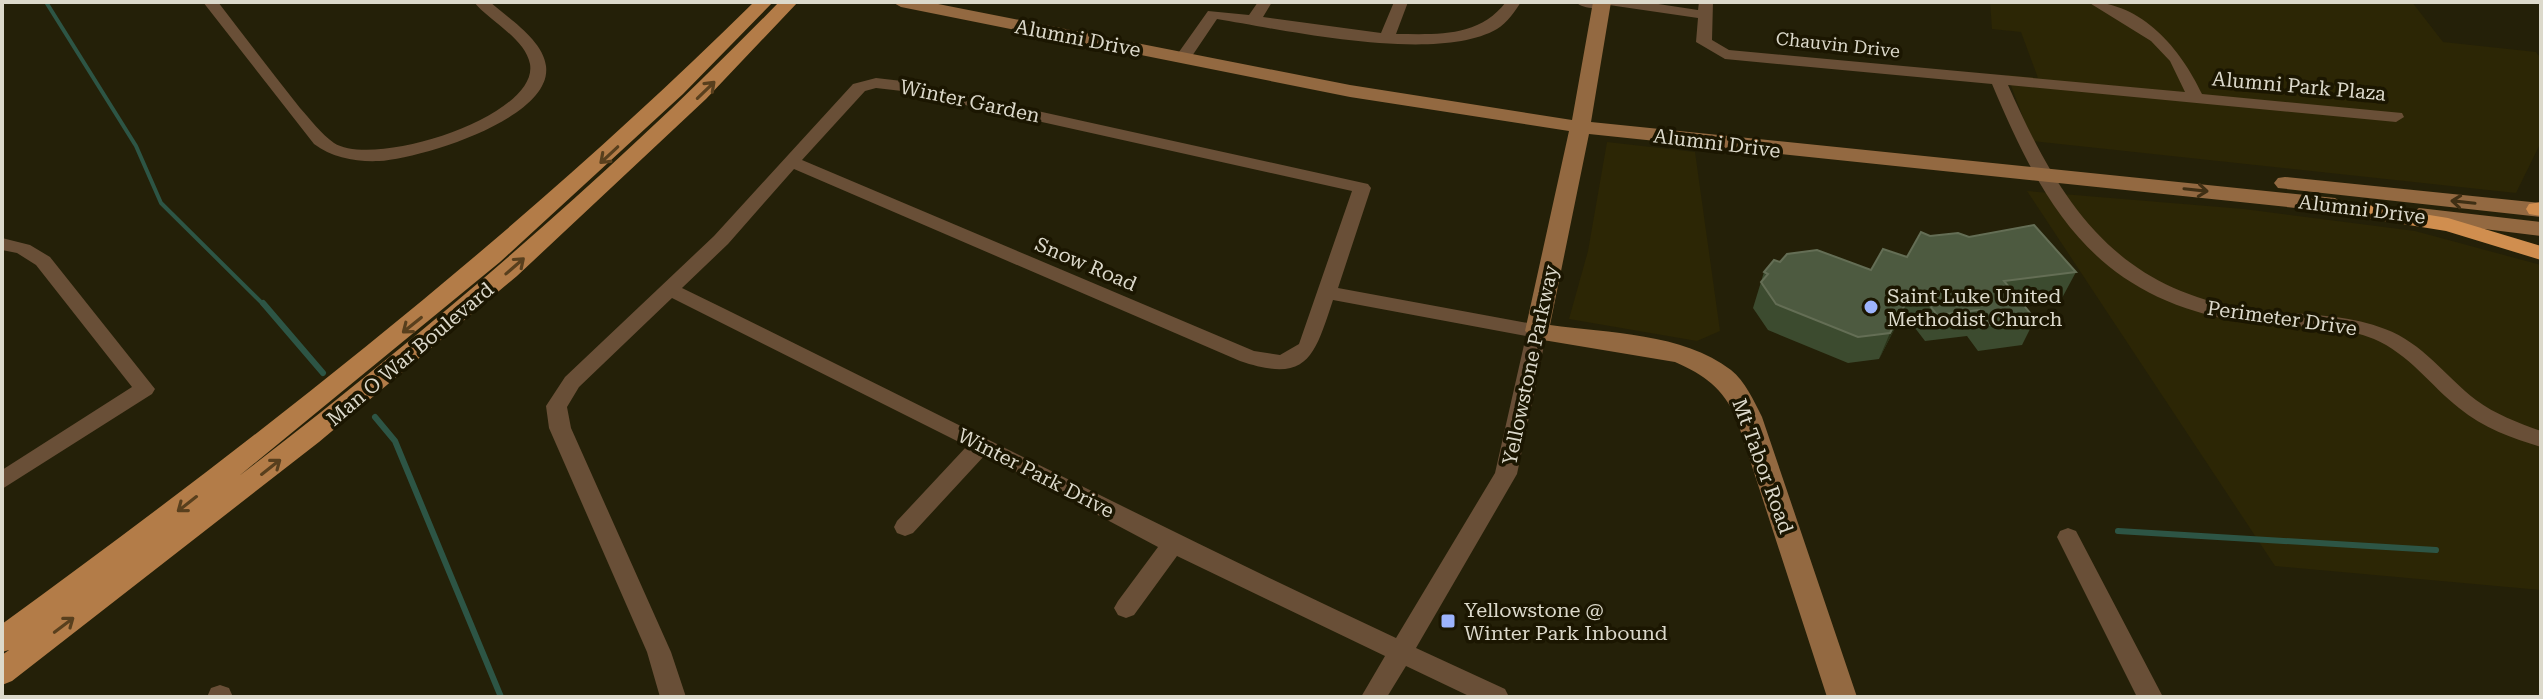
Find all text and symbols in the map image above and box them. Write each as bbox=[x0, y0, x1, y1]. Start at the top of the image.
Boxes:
street label: Alumni Drive bbox=[1013, 14, 1143, 62]
street label: Chauvin Drive bbox=[1775, 28, 1901, 61]
street label: Alumni Park Plaza bbox=[2211, 66, 2387, 106]
street label: Winter Garden bbox=[898, 74, 1042, 128]
one-way arrow bbox=[696, 81, 715, 100]
street label: Alumni Drive bbox=[1652, 123, 1782, 163]
one-way arrow bbox=[599, 145, 619, 163]
one-way arrow bbox=[2182, 183, 2209, 198]
street label: Alumni Drive bbox=[2297, 189, 2427, 229]
one-way arrow bbox=[2450, 194, 2477, 209]
street label: Snow Road bbox=[1032, 232, 1141, 296]
one-way arrow bbox=[504, 257, 524, 275]
street label: Yellowstone Parkway bbox=[1497, 263, 1563, 467]
street label: Man O War Boulevard bbox=[322, 277, 498, 431]
place label: Saint Luke United Methodist Church bbox=[1887, 284, 2063, 331]
street label: Perimeter Drive bbox=[2206, 296, 2358, 340]
marker: Saint Luke United Methodist Church bbox=[1862, 298, 1880, 316]
one-way arrow bbox=[403, 316, 423, 334]
street label: Mt Tabor Road bbox=[1727, 395, 1799, 537]
street label: Winter Park Drive bbox=[954, 423, 1118, 523]
one-way arrow bbox=[260, 458, 281, 476]
one-way arrow bbox=[177, 495, 198, 512]
place label: Yellowstone @ Winter Park Inbound bbox=[1464, 598, 1668, 645]
marker: Yellowstone @ Winter Park Inbound bbox=[1439, 612, 1457, 630]
one-way arrow bbox=[53, 616, 74, 633]

